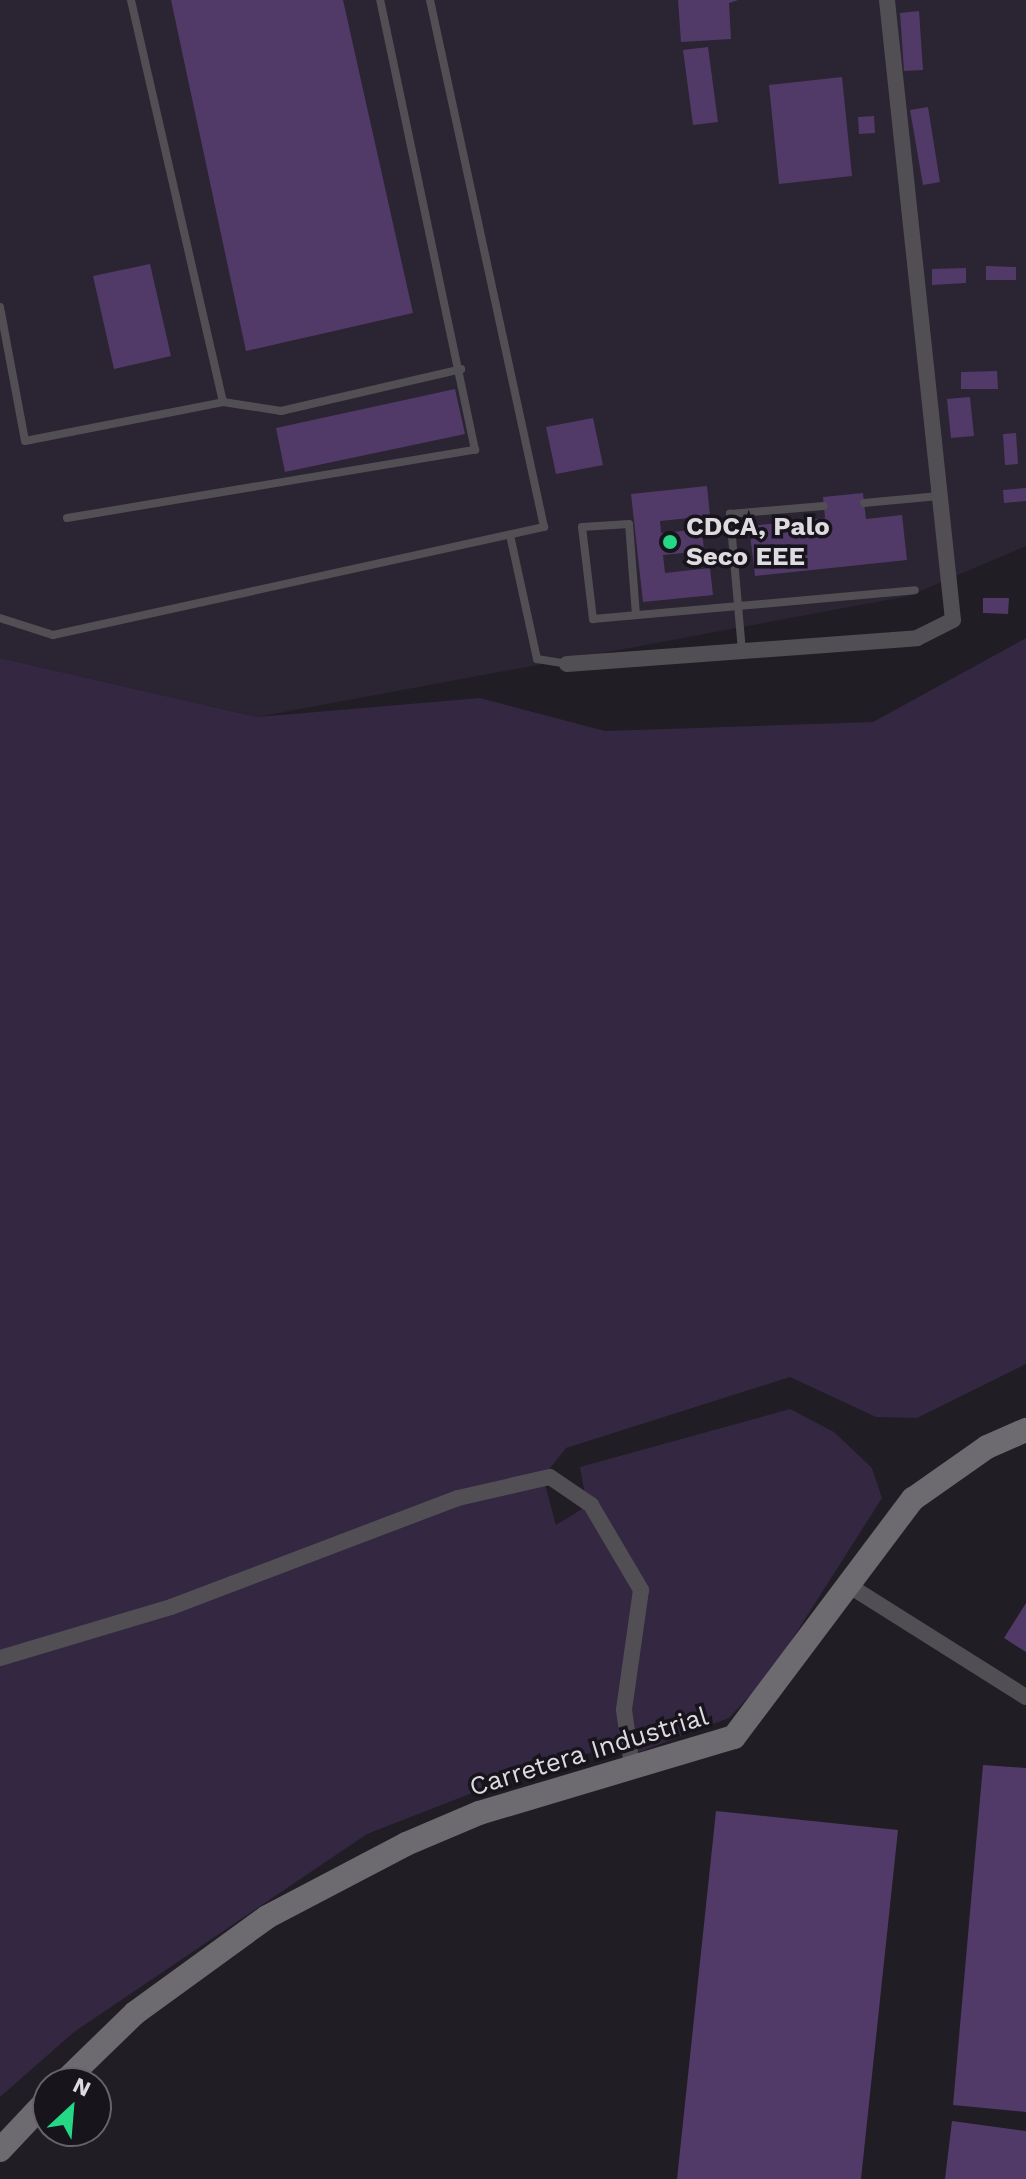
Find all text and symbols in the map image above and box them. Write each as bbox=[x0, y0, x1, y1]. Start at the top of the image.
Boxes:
place label: CDCA, Palo Seco EEE bbox=[686, 511, 830, 572]
marker: CDCA, Palo Seco EEE bbox=[661, 533, 679, 551]
street label: Carretera Industrial bbox=[466, 1701, 712, 1803]
north arrow bbox=[32, 2067, 112, 2147]
text: N bbox=[69, 2072, 95, 2102]

